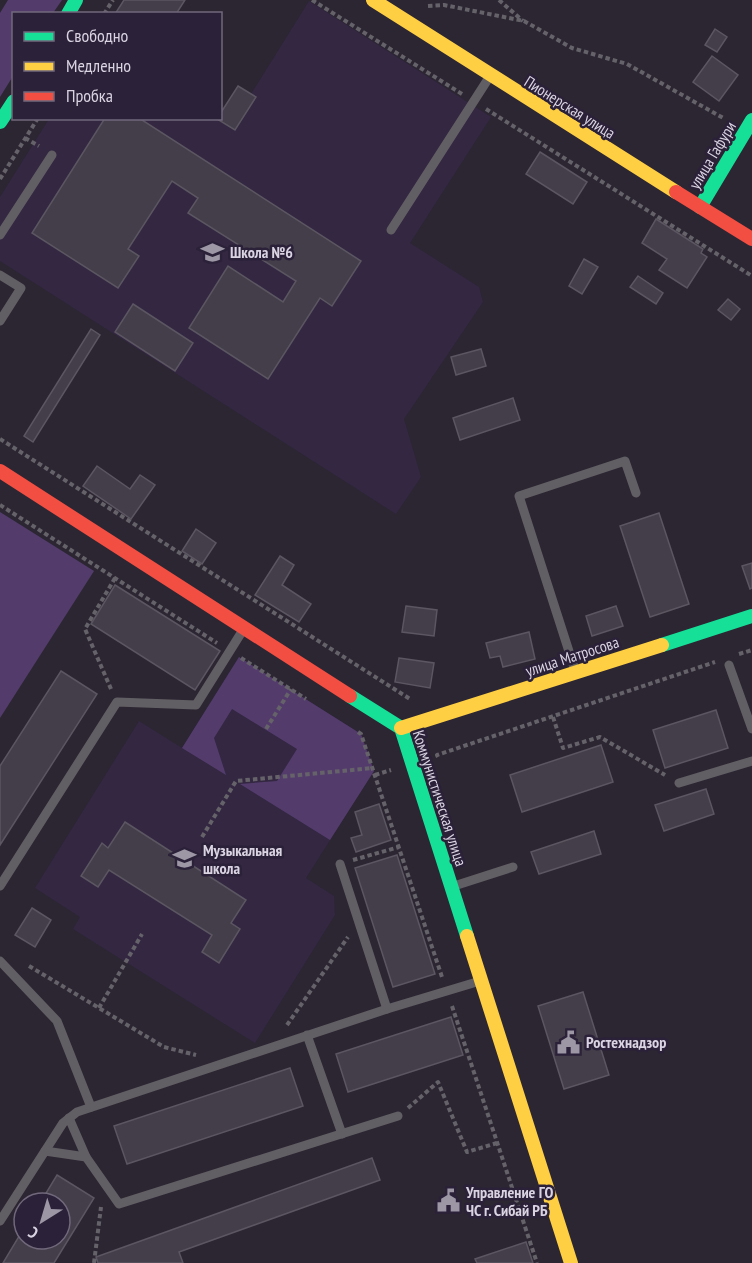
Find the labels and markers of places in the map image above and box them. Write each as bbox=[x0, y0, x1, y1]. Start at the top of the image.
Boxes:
school or university icon: Школа №6 bbox=[199, 239, 225, 265]
place label: Школа №6 bbox=[230, 242, 293, 262]
place label: Музыкальная школа bbox=[203, 840, 283, 878]
school or university icon: Музыкальная школа bbox=[172, 846, 198, 872]
public building icon: Ростехнадзор bbox=[555, 1029, 581, 1055]
place label: Ростехнадзор bbox=[586, 1032, 666, 1052]
place label: Управление ГО ЧС г. Сибай РБ bbox=[465, 1182, 554, 1220]
public building icon: Управление ГО ЧС г. Сибай РБ bbox=[435, 1188, 461, 1214]

